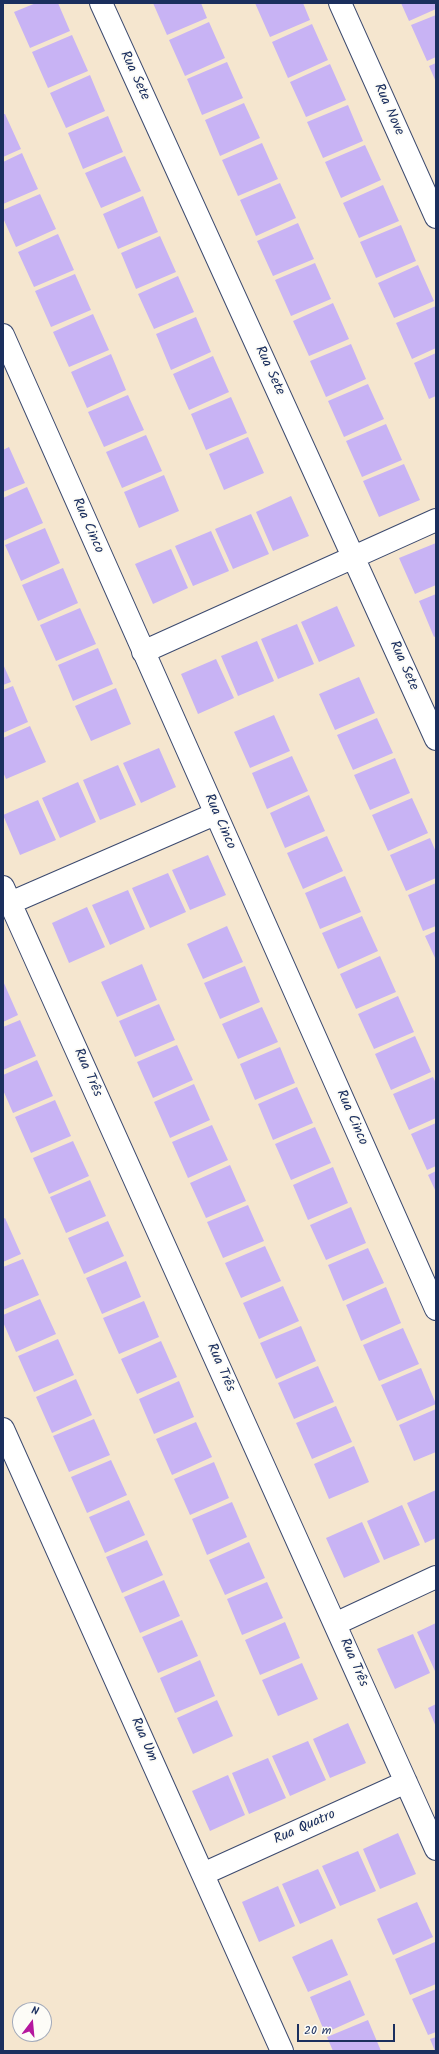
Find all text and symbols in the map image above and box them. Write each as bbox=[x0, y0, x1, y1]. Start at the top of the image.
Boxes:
street label: Rua Sete bbox=[115, 49, 153, 103]
street label: Rua Nove bbox=[369, 81, 407, 139]
street label: Rua Sete bbox=[250, 344, 288, 398]
street label: Rua Cinco bbox=[67, 496, 107, 556]
street label: Rua Sete bbox=[385, 639, 421, 693]
street label: Rua Cinco bbox=[199, 792, 239, 852]
street label: Rua Três bbox=[69, 1046, 105, 1100]
street label: Rua Cinco bbox=[331, 1088, 371, 1148]
street label: Rua Três bbox=[202, 1341, 238, 1395]
street label: Rua Três bbox=[335, 1636, 371, 1690]
street label: Rua Um bbox=[126, 1715, 160, 1765]
street label: Rua Quatro bbox=[272, 1807, 338, 1849]
north arrow bbox=[12, 2002, 52, 2042]
text: N bbox=[29, 2002, 41, 2021]
scale bar bbox=[299, 2016, 397, 2042]
text: 20 m bbox=[304, 2021, 331, 2040]

